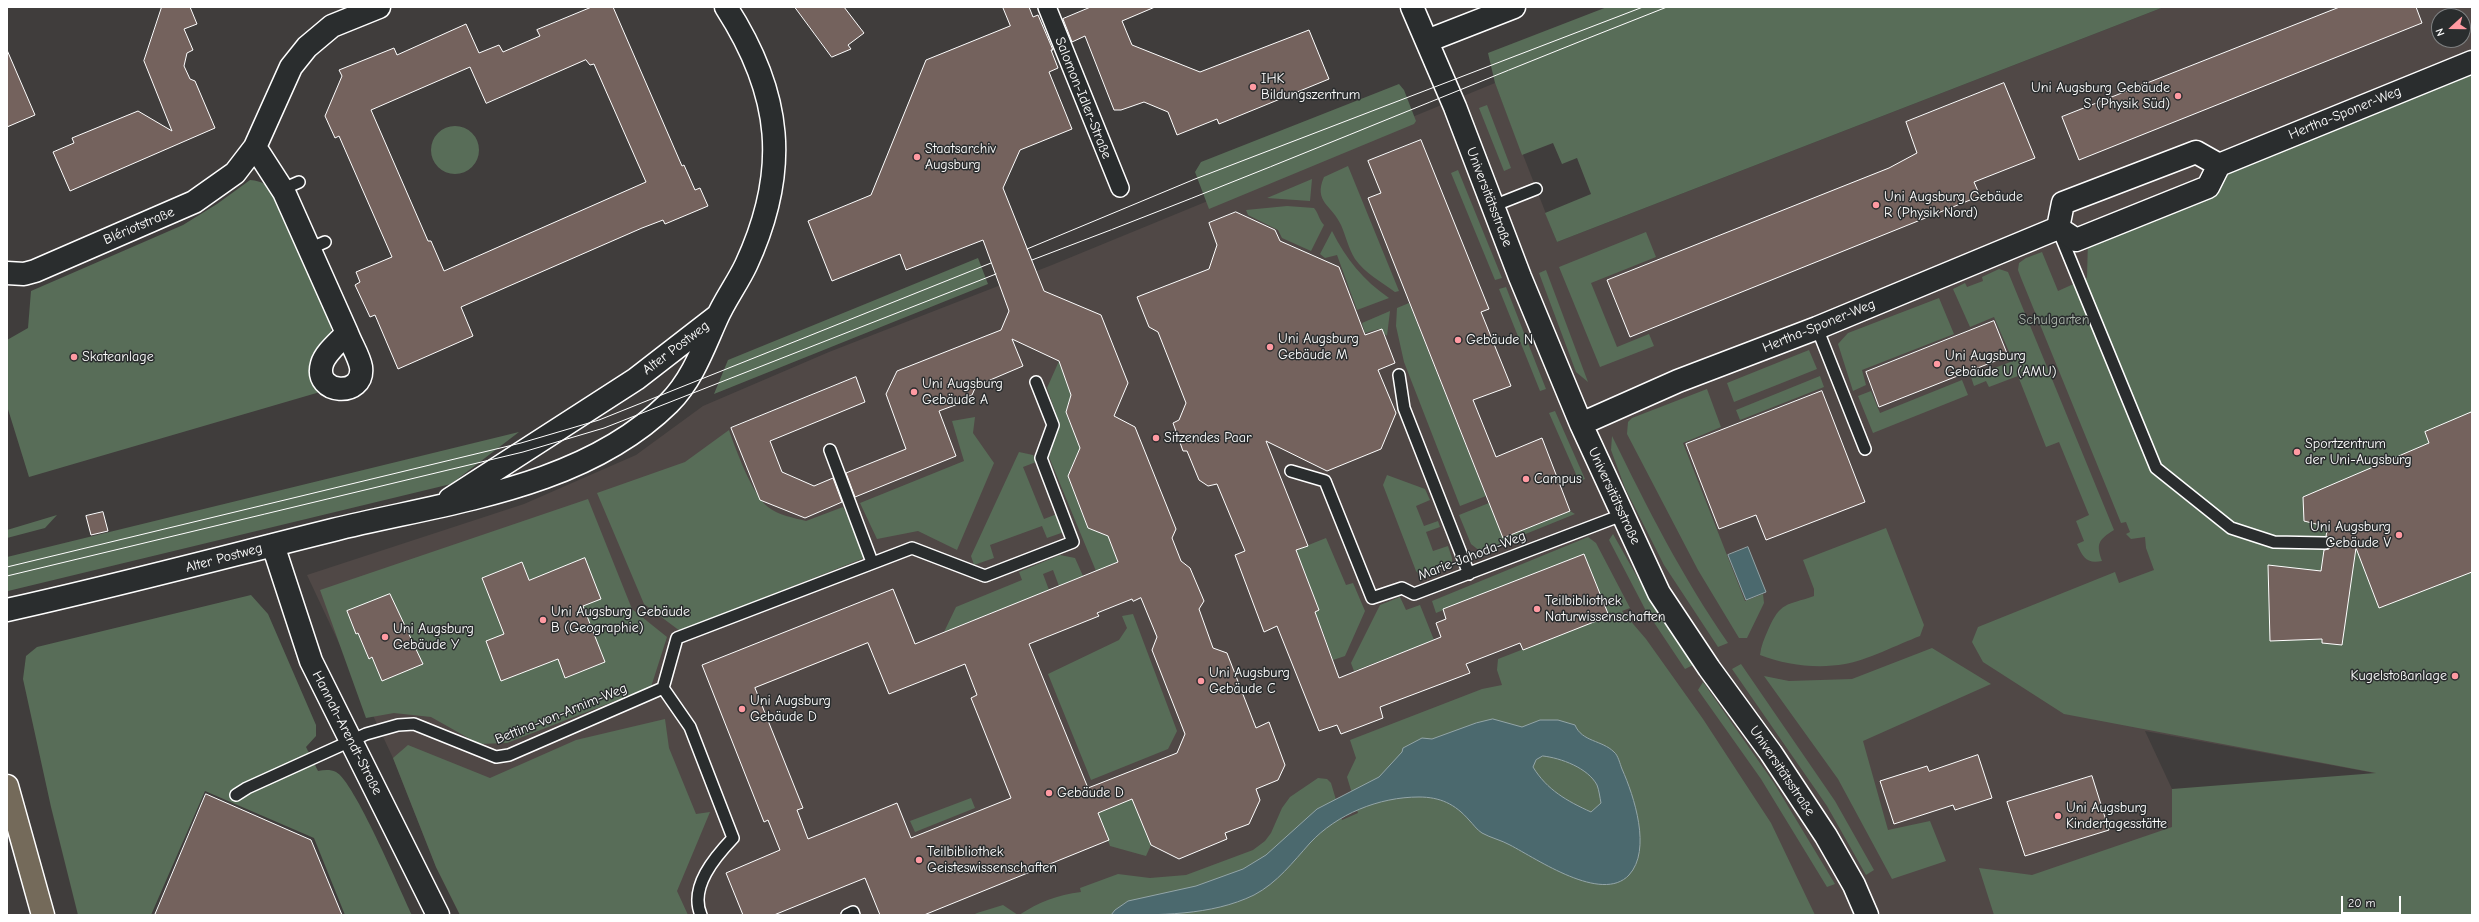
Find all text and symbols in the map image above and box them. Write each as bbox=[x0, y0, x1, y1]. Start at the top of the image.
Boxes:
north arrow bbox=[2431, 8, 2471, 48]
text: N bbox=[2433, 26, 2448, 38]
street label: Salomon-Idler-Straße bbox=[1051, 35, 1115, 161]
place label: IHK Bildungszentrum bbox=[1261, 71, 1360, 104]
place label: Uni Augsburg Gebäude S (Physik Süd) bbox=[2031, 80, 2170, 112]
marker: IHK Bildungszentrum bbox=[1248, 82, 1258, 92]
street label: Hertha-Sponer-Weg bbox=[2286, 83, 2404, 143]
marker: Uni Augsburg Gebäude S (Physik Süd) bbox=[2173, 91, 2183, 101]
place label: Staatsarchiv Augsburg bbox=[925, 141, 996, 174]
street label: Universitätsstraße bbox=[1462, 145, 1516, 249]
marker: Staatsarchiv Augsburg bbox=[912, 152, 922, 162]
place label: Uni Augsburg Gebäude R (Physik Nord) bbox=[1884, 189, 2023, 222]
marker: Uni Augsburg Gebäude R (Physik Nord) bbox=[1871, 200, 1881, 210]
street label: Blériotstraße bbox=[101, 204, 177, 248]
street label: Hertha-Sponer-Weg bbox=[1760, 296, 1878, 356]
park label: Schulgarten bbox=[2019, 312, 2089, 328]
street label: Alter Postweg bbox=[639, 318, 713, 378]
place label: Uni Augsburg Gebäude M bbox=[1278, 331, 1359, 364]
place label: Gebäude N bbox=[1466, 332, 1533, 348]
marker: Gebäude N bbox=[1453, 335, 1463, 345]
marker: Uni Augsburg Gebäude M bbox=[1265, 342, 1275, 352]
place label: Uni Augsburg Gebäude U (AMU) bbox=[1945, 348, 2057, 380]
place label: Skateanlage bbox=[82, 349, 154, 365]
marker: Skateanlage bbox=[69, 352, 79, 362]
marker: Uni Augsburg Gebäude U (AMU) bbox=[1932, 359, 1942, 369]
place label: Uni Augsburg Gebäude A bbox=[922, 376, 1003, 408]
marker: Uni Augsburg Gebäude A bbox=[909, 387, 919, 397]
place label: Sitzendes Paar bbox=[1164, 430, 1252, 446]
marker: Sitzendes Paar bbox=[1151, 433, 1161, 443]
place label: Sportzentrum der Uni-Augsburg bbox=[2305, 436, 2412, 468]
street label: Universitätsstraße bbox=[1584, 445, 1644, 547]
marker: Sportzentrum der Uni-Augsburg bbox=[2292, 447, 2302, 457]
place label: Campus bbox=[1534, 471, 1582, 487]
marker: Campus bbox=[1521, 474, 1531, 484]
place label: Uni Augsburg Gebäude V bbox=[2310, 519, 2391, 552]
street label: Marie-Jahoda-Weg bbox=[1416, 528, 1528, 584]
marker: Uni Augsburg Gebäude V bbox=[2394, 530, 2404, 540]
street label: Alter Postweg bbox=[184, 540, 264, 576]
place label: Teilbibliothek Naturwissenschaften bbox=[1545, 593, 1666, 626]
place label: Uni Augsburg Gebäude B (Geographie) bbox=[551, 604, 690, 636]
marker: Teilbibliothek Naturwissenschaften bbox=[1532, 604, 1542, 614]
marker: Uni Augsburg Gebäude B (Geographie) bbox=[538, 615, 548, 625]
place label: Uni Augsburg Gebäude Y bbox=[393, 621, 474, 654]
marker: Uni Augsburg Gebäude Y bbox=[380, 632, 390, 642]
place label: Uni Augsburg Gebäude C bbox=[1209, 665, 1290, 698]
street label: Hannah-Arendt-Straße bbox=[308, 668, 386, 798]
place label: Kugelstoßanlage bbox=[2351, 668, 2447, 684]
marker: Kugelstoßanlage bbox=[2450, 671, 2460, 681]
marker: Uni Augsburg Gebäude C bbox=[1196, 676, 1206, 686]
street label: Bettina-von-Arnim-Weg bbox=[493, 680, 629, 748]
place label: Uni Augsburg Gebäude D bbox=[750, 693, 831, 726]
marker: Uni Augsburg Gebäude D bbox=[737, 704, 747, 714]
street label: Universitätsstraße bbox=[1746, 723, 1818, 819]
place label: Gebäude D bbox=[1057, 785, 1124, 801]
marker: Gebäude D bbox=[1044, 788, 1054, 798]
place label: Uni Augsburg Kindertagesstätte bbox=[2066, 800, 2167, 832]
marker: Uni Augsburg Kindertagesstätte bbox=[2053, 811, 2063, 821]
place label: Teilbibliothek Geisteswissenschaften bbox=[927, 844, 1057, 876]
marker: Teilbibliothek Geisteswissenschaften bbox=[914, 855, 924, 865]
scale bar bbox=[2343, 888, 2403, 914]
text: 20 m bbox=[2348, 896, 2376, 910]

